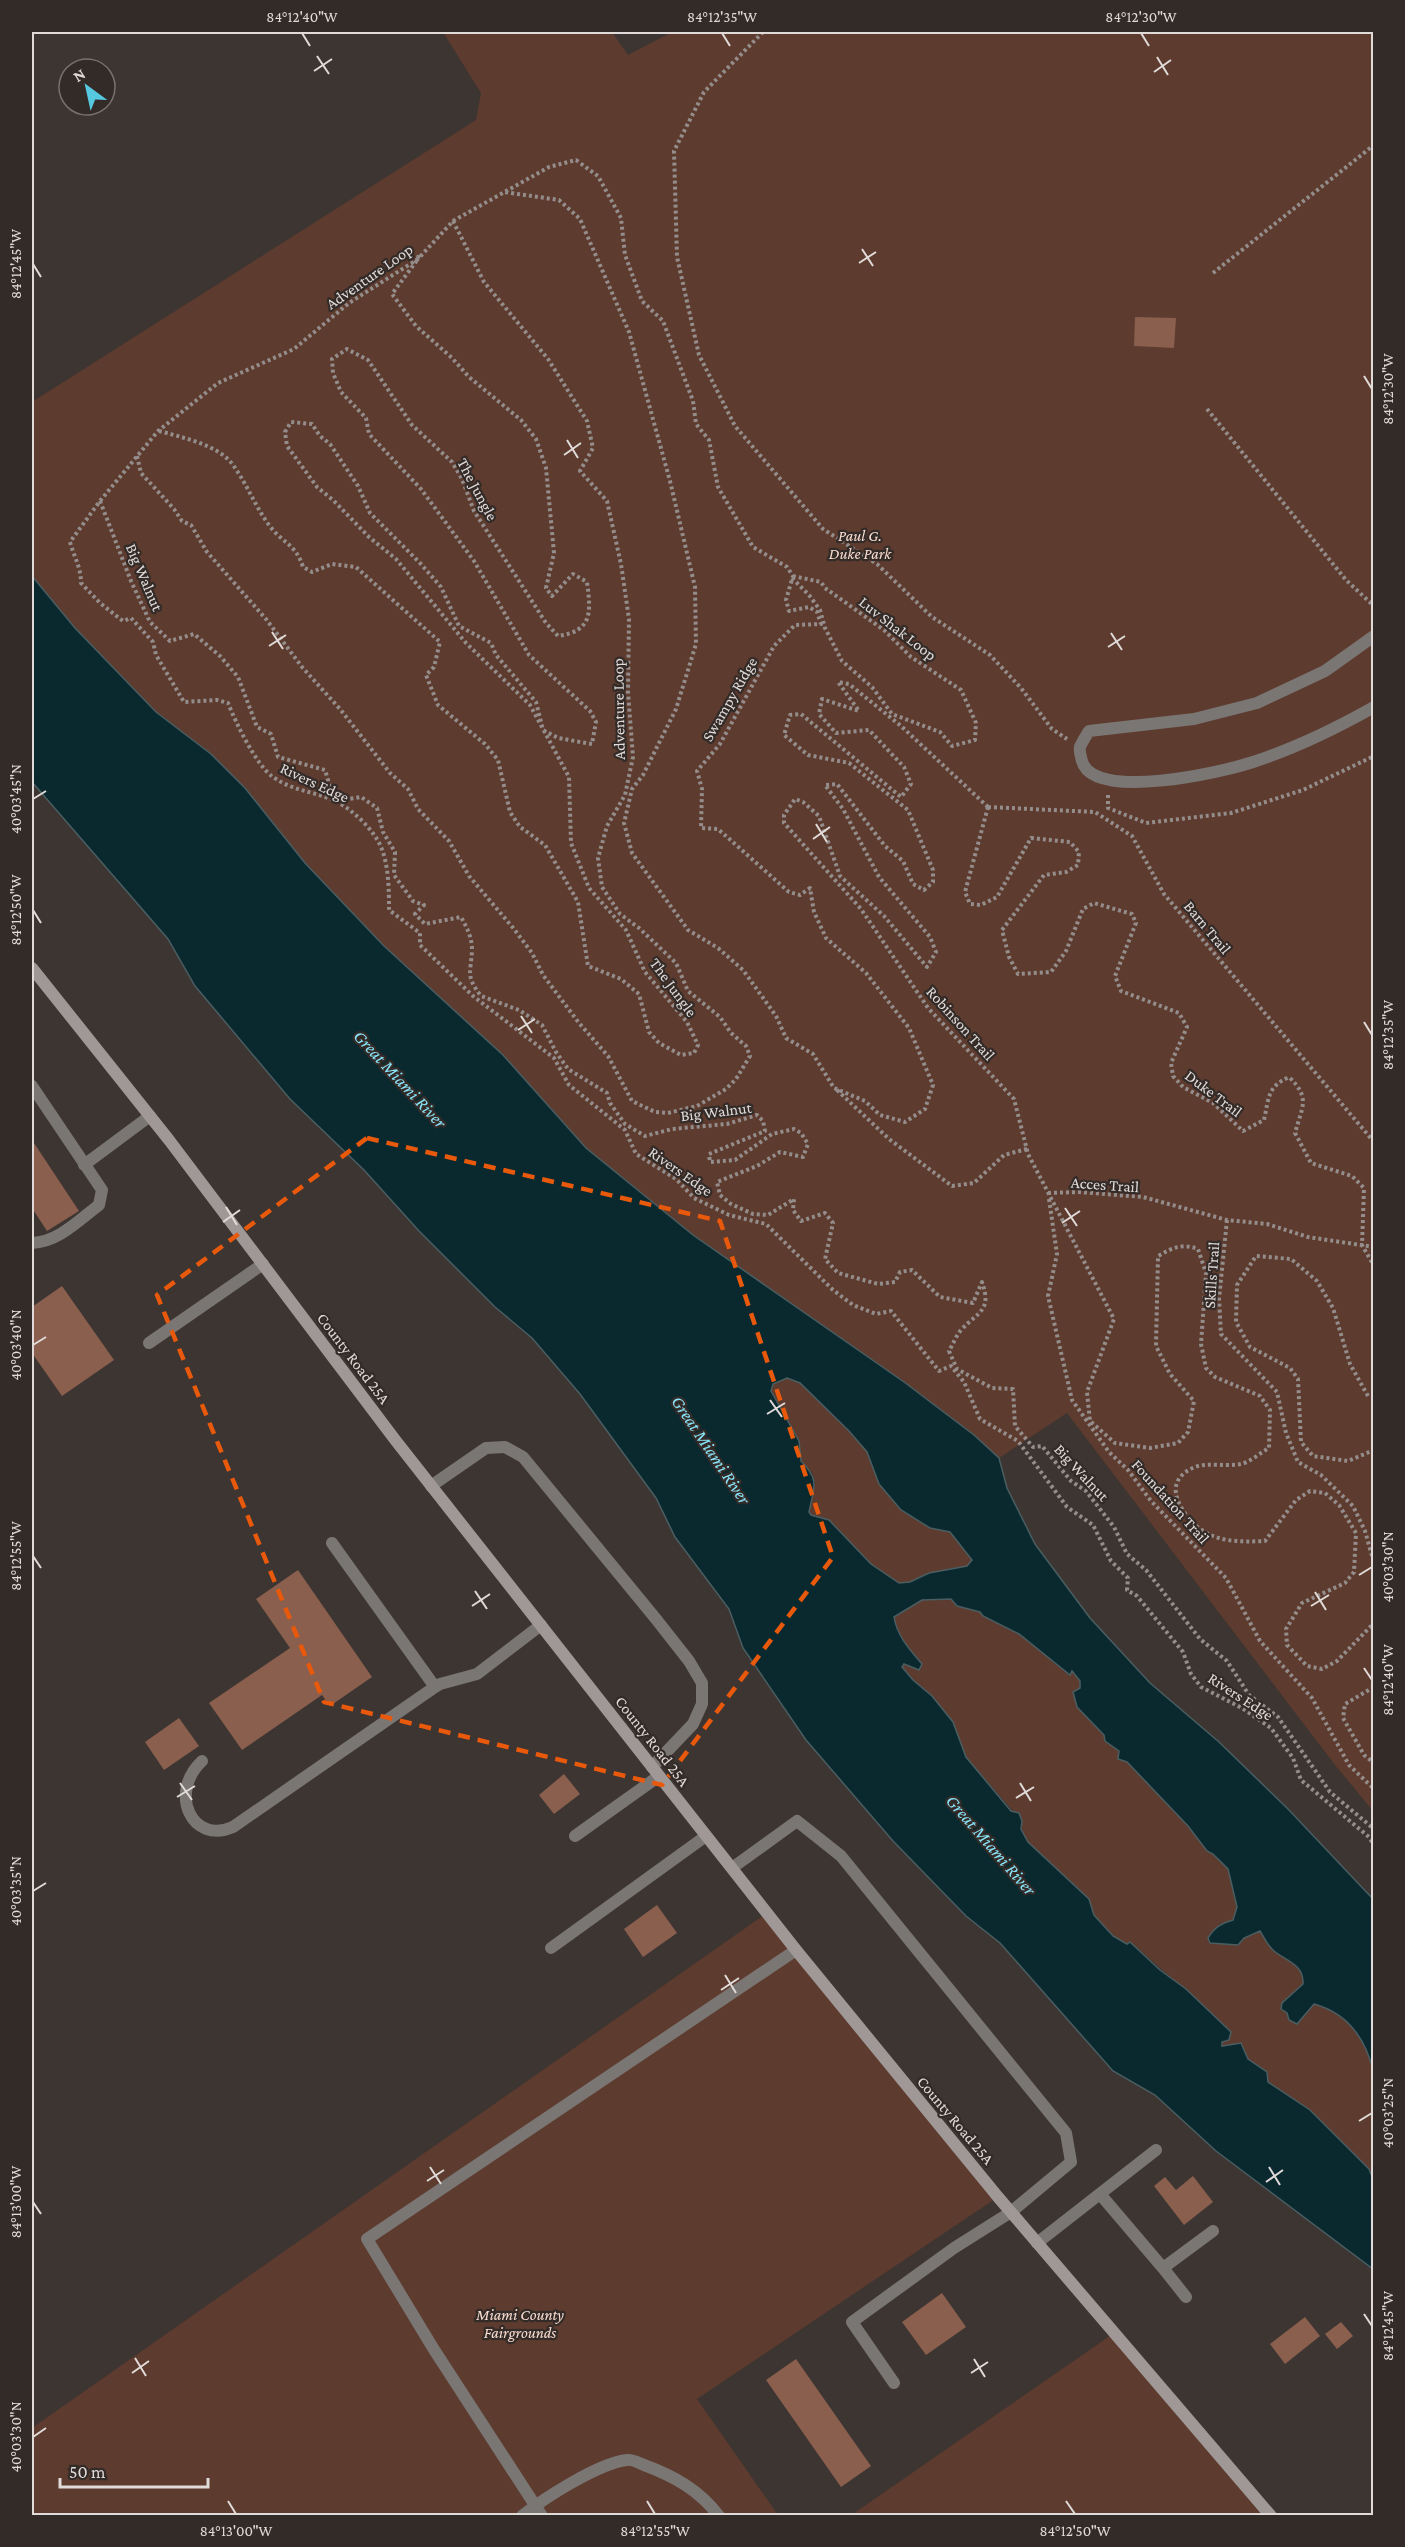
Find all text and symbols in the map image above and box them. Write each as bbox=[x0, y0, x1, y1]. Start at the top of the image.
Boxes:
text: 84°12'40"W bbox=[266, 9, 338, 25]
text: 84°12'35"W bbox=[687, 9, 757, 25]
text: 84°12'30"W bbox=[1105, 9, 1177, 25]
north arrow bbox=[57, 57, 117, 117]
text: N bbox=[70, 65, 88, 85]
text: 84°12'45"W bbox=[8, 229, 24, 299]
street label: Adventure Loop bbox=[323, 240, 416, 313]
text: 84°12'30"W bbox=[1380, 353, 1396, 425]
street label: The Jungle bbox=[453, 455, 501, 524]
park label: Paul G. Duke Park bbox=[829, 527, 892, 562]
street label: Big Walnut bbox=[122, 541, 167, 615]
street label: Luv Shak Loop bbox=[855, 593, 940, 665]
street label: Swampy Ridge bbox=[699, 654, 761, 745]
street label: Adventure Loop bbox=[609, 658, 629, 760]
street label: Rivers Edge bbox=[277, 759, 352, 807]
text: 40°03'45"N bbox=[8, 764, 24, 834]
text: 84°12'50"W bbox=[8, 874, 24, 946]
street label: Barn Trail bbox=[1181, 898, 1234, 957]
street label: The Jungle bbox=[646, 955, 701, 1020]
street label: Robinson Trail bbox=[923, 983, 998, 1064]
text: 84°12'35"W bbox=[1380, 1000, 1396, 1070]
water label: Great Miami River bbox=[350, 1026, 451, 1133]
street label: Duke Trail bbox=[1182, 1067, 1245, 1120]
street label: Big Walnut bbox=[679, 1099, 753, 1125]
street label: Rivers Edge bbox=[645, 1143, 716, 1200]
street label: Acces Trail bbox=[1070, 1174, 1140, 1195]
street label: Skills Trail bbox=[1201, 1241, 1222, 1309]
text: 40°03'40"N bbox=[8, 1309, 24, 1381]
street label: County Road 25A bbox=[313, 1309, 394, 1408]
water label: Great Miami River bbox=[667, 1392, 755, 1509]
street label: Big Walnut bbox=[1050, 1440, 1113, 1506]
street label: Foundation Trail bbox=[1128, 1456, 1213, 1547]
text: 84°12'55"W bbox=[8, 1521, 24, 1591]
text: 40°03'30"N bbox=[1380, 1531, 1396, 1603]
text: 84°12'40"W bbox=[1380, 1644, 1396, 1716]
street label: Rivers Edge bbox=[1205, 1669, 1276, 1725]
street label: County Road 25A bbox=[611, 1693, 694, 1791]
water label: Great Miami River bbox=[942, 1791, 1040, 1900]
text: 40°03'35"N bbox=[8, 1856, 24, 1926]
street label: County Road 25A bbox=[913, 2073, 998, 2169]
text: 40°03'25"N bbox=[1380, 2078, 1396, 2148]
text: 84°13'00"W bbox=[8, 2166, 24, 2238]
text: 84°12'45"W bbox=[1380, 2291, 1396, 2361]
park label: Miami County Fairgrounds bbox=[475, 2306, 564, 2342]
text: 40°03'30"N bbox=[8, 2401, 24, 2473]
scale bar bbox=[60, 2451, 208, 2489]
text: 50 m bbox=[69, 2462, 106, 2482]
text: 84°13'00"W bbox=[200, 2523, 272, 2539]
text: 84°12'55"W bbox=[620, 2523, 690, 2539]
text: 84°12'50"W bbox=[1039, 2523, 1111, 2539]

